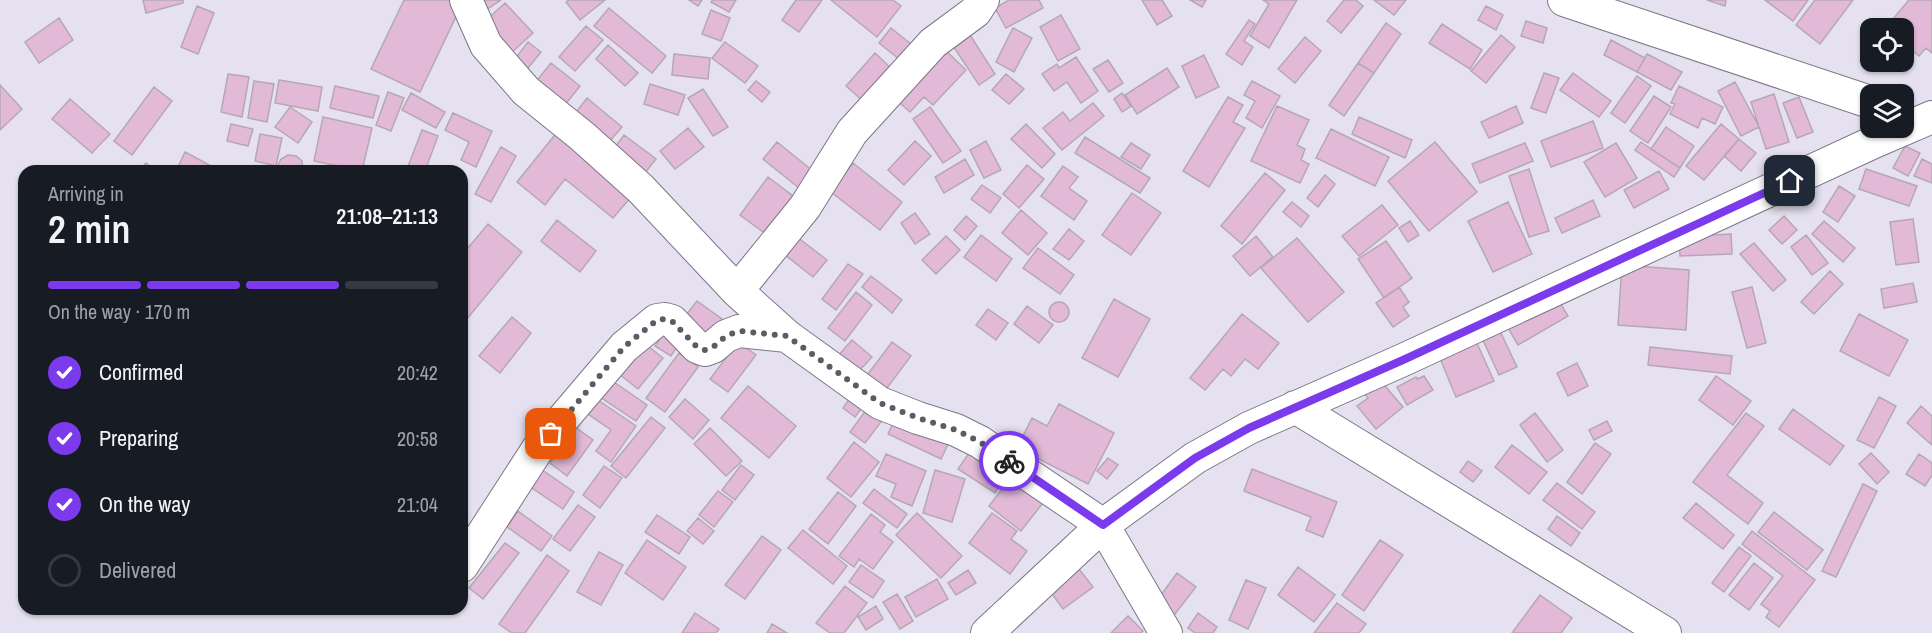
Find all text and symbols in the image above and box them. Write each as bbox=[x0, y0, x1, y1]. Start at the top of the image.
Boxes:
map controls bbox=[1860, 18, 1914, 138]
button: locate bbox=[1860, 18, 1914, 72]
button: layers bbox=[1860, 84, 1914, 138]
pin bbox=[1764, 155, 1815, 206]
icon: home bbox=[1773, 164, 1806, 197]
text: Arriving in bbox=[48, 180, 124, 207]
text: 21:08–21:13 bbox=[336, 201, 438, 231]
text: 2 min bbox=[48, 203, 130, 255]
text: On the way · 170 m bbox=[48, 298, 190, 325]
icon: check bbox=[48, 356, 81, 389]
text: Confirmed bbox=[99, 357, 183, 387]
text: 20:42 bbox=[397, 359, 438, 386]
pin bbox=[525, 408, 576, 459]
icon: bag bbox=[534, 417, 567, 450]
icon: check bbox=[48, 422, 81, 455]
text: Preparing bbox=[99, 423, 178, 453]
text: 20:58 bbox=[397, 425, 438, 452]
courier bbox=[979, 431, 1039, 491]
icon: bike bbox=[993, 445, 1026, 478]
icon: check bbox=[48, 488, 81, 521]
text: On the way bbox=[99, 489, 190, 519]
text: 21:04 bbox=[397, 491, 438, 518]
text: Delivered bbox=[99, 555, 176, 585]

